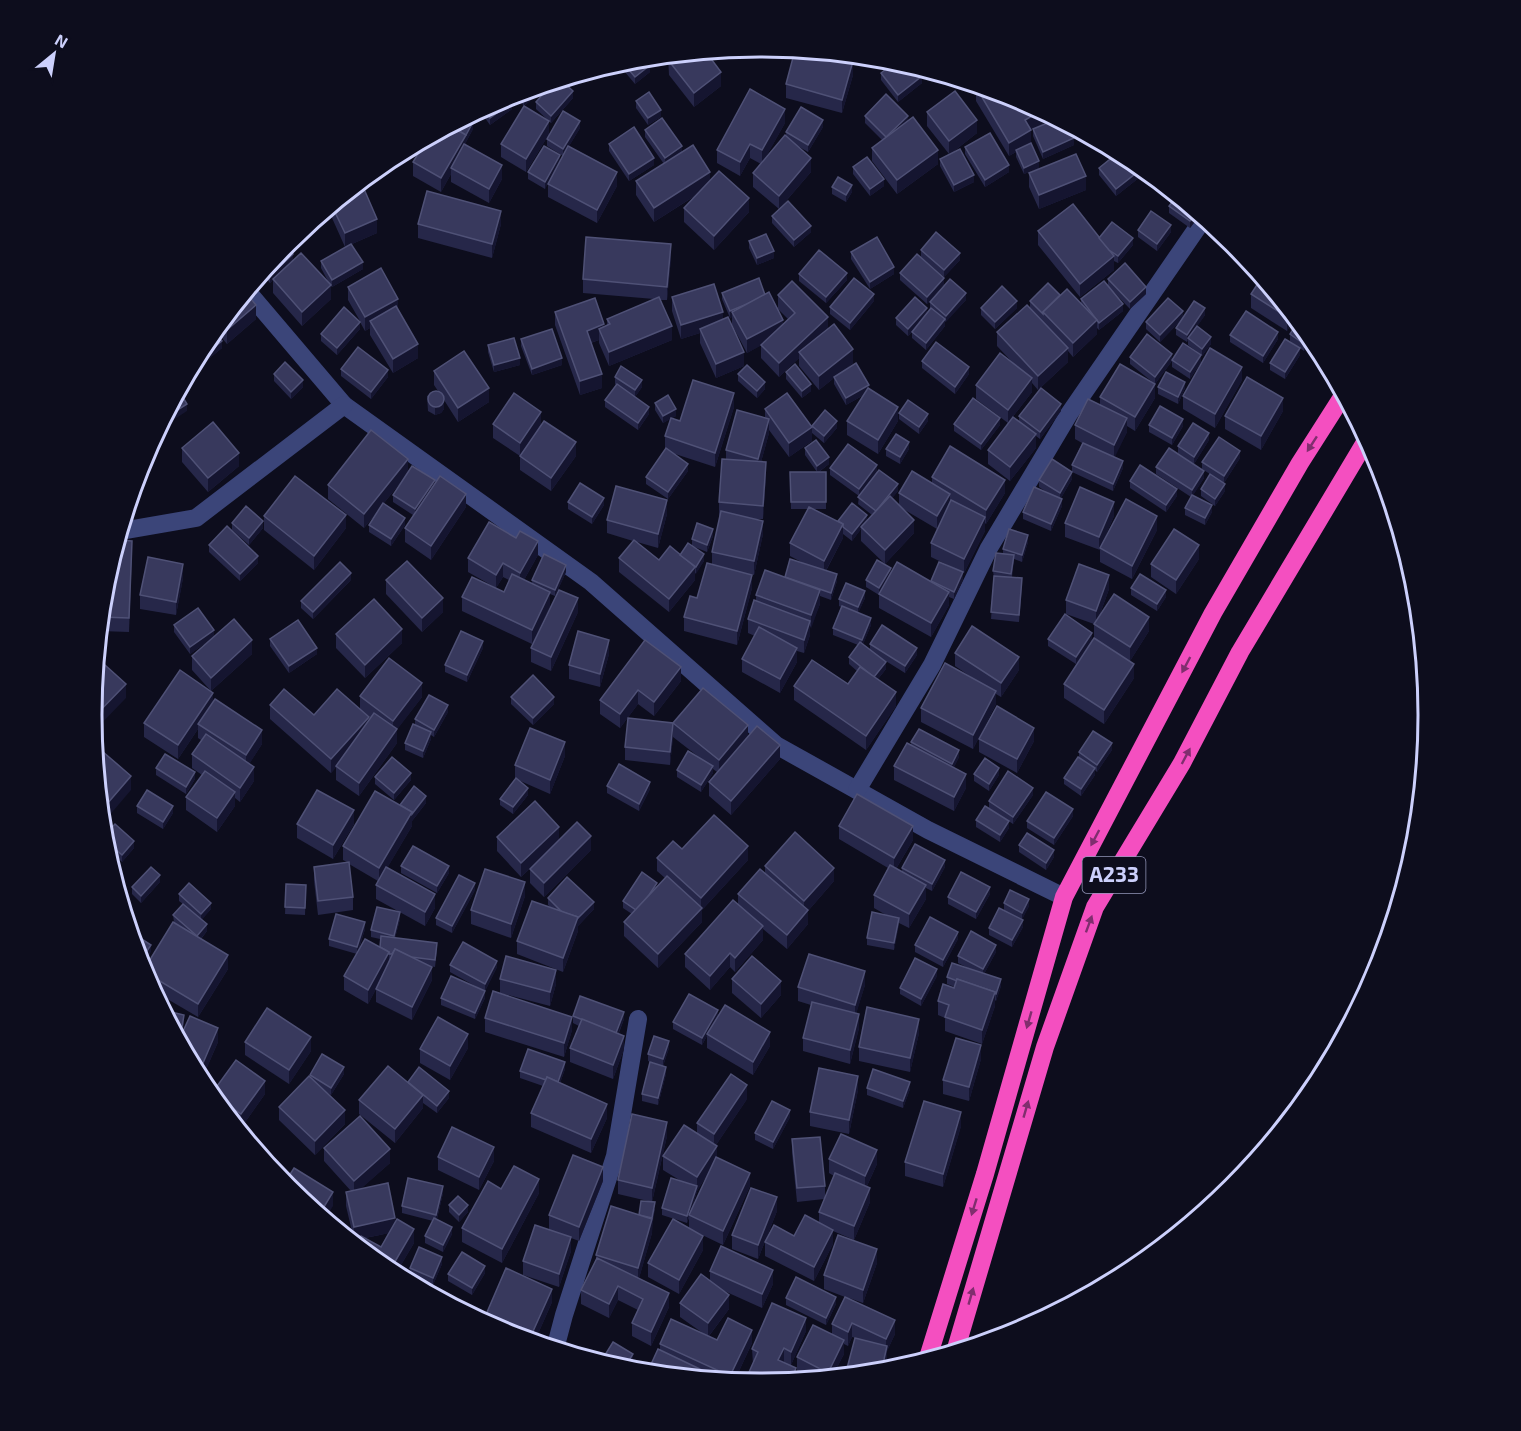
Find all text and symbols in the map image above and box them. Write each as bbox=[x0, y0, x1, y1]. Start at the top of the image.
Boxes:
north arrow bbox=[24, 24, 84, 84]
text: N bbox=[52, 29, 72, 52]
one-way arrow bbox=[1306, 435, 1318, 451]
one-way arrow bbox=[1181, 657, 1191, 674]
one-way arrow bbox=[1181, 747, 1191, 764]
one-way arrow bbox=[1091, 829, 1100, 846]
road number: A233 bbox=[1082, 857, 1146, 893]
one-way arrow bbox=[1084, 915, 1094, 933]
one-way arrow bbox=[1024, 1011, 1033, 1029]
one-way arrow bbox=[1022, 1100, 1031, 1118]
one-way arrow bbox=[969, 1198, 979, 1216]
one-way arrow bbox=[967, 1287, 976, 1305]

